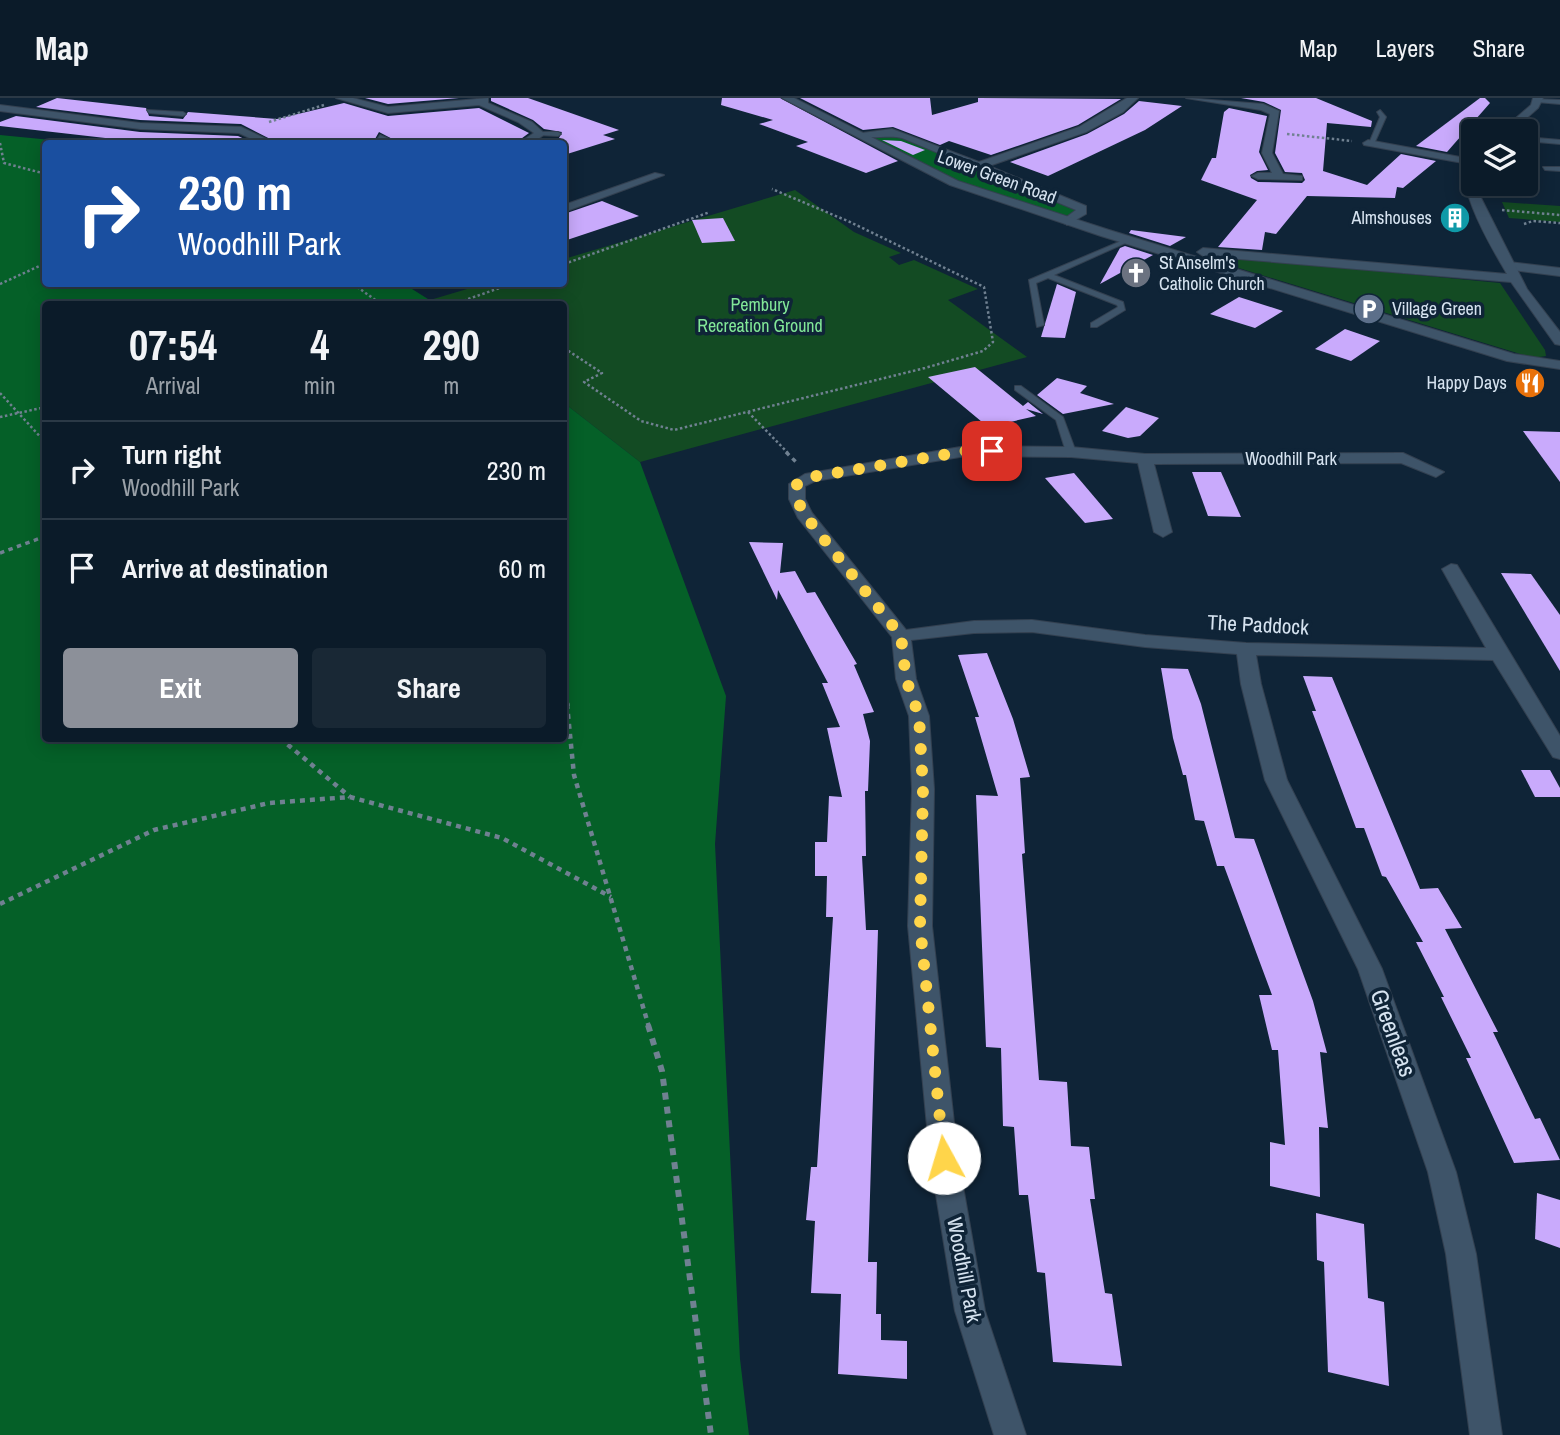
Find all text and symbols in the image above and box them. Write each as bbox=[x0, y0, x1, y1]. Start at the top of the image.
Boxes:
text: Map bbox=[35, 26, 89, 70]
text: Map bbox=[1299, 32, 1337, 64]
text: Layers bbox=[1375, 32, 1434, 64]
text: Share bbox=[1472, 32, 1525, 64]
map controls bbox=[1461, 119, 1538, 196]
button: layers bbox=[1461, 119, 1538, 196]
street label: Lower Green Road bbox=[934, 143, 1060, 210]
text: 230 m bbox=[178, 159, 292, 225]
icon: right bbox=[63, 168, 154, 259]
building icon: Almshouses bbox=[1438, 201, 1472, 235]
place label: Almshouses bbox=[1351, 205, 1432, 230]
text: Woodhill Park bbox=[178, 222, 341, 265]
place label: St Anselm's Catholic Church bbox=[1159, 250, 1265, 296]
church icon: St Anselm's Catholic Church bbox=[1119, 256, 1153, 290]
park label: Pembury Recreation Ground bbox=[697, 292, 823, 338]
parking icon: Village Green bbox=[1352, 292, 1386, 326]
place label: Village Green bbox=[1392, 296, 1482, 321]
text: 07:54 bbox=[129, 317, 217, 373]
text: 4 bbox=[310, 317, 329, 373]
text: 290 bbox=[423, 317, 480, 373]
restaurant icon: Happy Days bbox=[1513, 366, 1547, 400]
text: Arrival bbox=[146, 370, 200, 401]
text: min bbox=[304, 370, 336, 401]
text: m bbox=[443, 370, 459, 401]
place label: Happy Days bbox=[1427, 370, 1507, 395]
pin bbox=[962, 421, 1022, 481]
icon: arrive bbox=[973, 432, 1011, 470]
text: Turn right bbox=[122, 437, 221, 472]
street label: Woodhill Park bbox=[1245, 446, 1337, 471]
icon: right bbox=[63, 451, 101, 489]
text: 230 m bbox=[487, 453, 546, 488]
text: Woodhill Park bbox=[122, 472, 239, 503]
icon: arrive bbox=[63, 549, 101, 587]
text: Arrive at destination bbox=[122, 551, 328, 586]
text: 60 m bbox=[499, 551, 546, 586]
street label: The Paddock bbox=[1207, 607, 1310, 642]
button: Exit bbox=[63, 648, 298, 728]
button: Share bbox=[312, 648, 546, 728]
street label: Greenleas bbox=[1363, 985, 1425, 1081]
position arrow bbox=[907, 1121, 981, 1195]
street label: Woodhill Park bbox=[940, 1215, 989, 1326]

